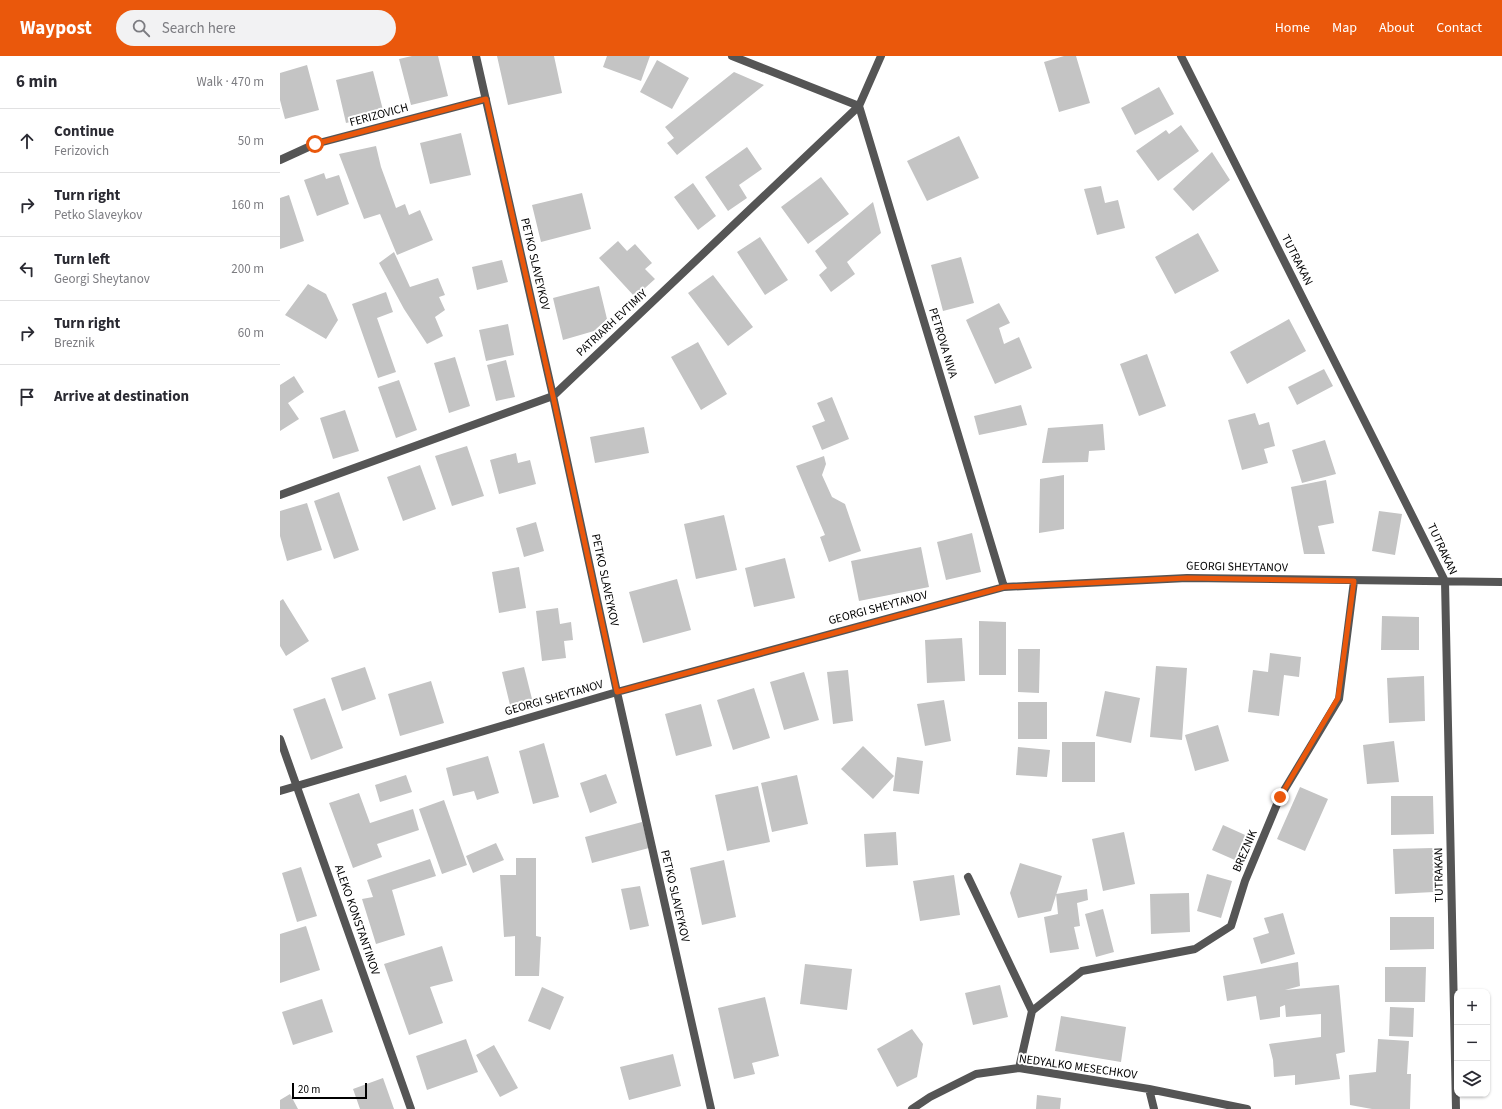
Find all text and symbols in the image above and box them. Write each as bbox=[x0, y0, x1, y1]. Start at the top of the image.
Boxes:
search box bbox=[116, 10, 396, 46]
text: Waypost bbox=[20, 15, 92, 42]
icon: search bbox=[130, 17, 152, 39]
text: Search here bbox=[162, 18, 236, 39]
text: Home bbox=[1275, 18, 1310, 38]
text: Map bbox=[1332, 18, 1357, 38]
text: About bbox=[1379, 18, 1414, 38]
text: Contact bbox=[1436, 18, 1482, 38]
text: 6 min bbox=[16, 70, 57, 94]
text: Walk · 470 m bbox=[196, 73, 264, 91]
street label: FERIZOVICH bbox=[348, 99, 410, 131]
text: Continue bbox=[54, 121, 114, 142]
icon: ahead bbox=[16, 130, 38, 152]
text: 50 m bbox=[238, 132, 264, 150]
route start bbox=[306, 135, 324, 153]
text: Ferizovich bbox=[54, 142, 109, 160]
text: Turn right bbox=[54, 185, 120, 206]
icon: right bbox=[16, 194, 38, 216]
text: 160 m bbox=[231, 196, 264, 214]
text: Petko Slaveykov bbox=[54, 206, 142, 224]
street label: PETKO SLAVEYKOV bbox=[516, 216, 554, 313]
street label: TUTRAKAN bbox=[1277, 232, 1317, 288]
text: Turn left bbox=[54, 249, 110, 270]
icon: left bbox=[16, 258, 38, 280]
text: 200 m bbox=[231, 260, 264, 278]
text: Georgi Sheytanov bbox=[54, 270, 150, 288]
street label: PATRIARH EVTIMIY bbox=[573, 285, 652, 361]
street label: PETROVA NIVA bbox=[924, 306, 962, 381]
text: Turn right bbox=[54, 313, 120, 334]
icon: right bbox=[16, 322, 38, 344]
text: 60 m bbox=[238, 324, 264, 342]
text: Breznik bbox=[54, 334, 95, 352]
icon: arrive bbox=[16, 386, 38, 408]
text: Arrive at destination bbox=[54, 386, 189, 407]
street label: TUTRAKAN bbox=[1423, 520, 1461, 578]
street label: PETKO SLAVEYKOV bbox=[587, 532, 623, 629]
street label: GEORGI SHEYTANOV bbox=[1186, 558, 1289, 576]
street label: GEORGI SHEYTANOV bbox=[827, 586, 930, 629]
street label: GEORGI SHEYTANOV bbox=[503, 676, 606, 720]
route end bbox=[1271, 788, 1289, 806]
street label: BREZNIK bbox=[1228, 827, 1262, 875]
street label: TUTRAKAN bbox=[1430, 847, 1448, 903]
street label: PETKO SLAVEYKOV bbox=[656, 848, 694, 945]
street label: ALEKO KONSTANTINOV bbox=[330, 862, 384, 978]
map controls bbox=[1454, 989, 1490, 1097]
button: + bbox=[1454, 989, 1490, 1025]
button: − bbox=[1454, 1025, 1490, 1061]
street label: NEDYALKO MESECHKOV bbox=[1018, 1050, 1139, 1084]
button: layers bbox=[1454, 1061, 1490, 1097]
scale bar bbox=[292, 1081, 367, 1100]
text: 20 m bbox=[298, 1082, 320, 1097]

